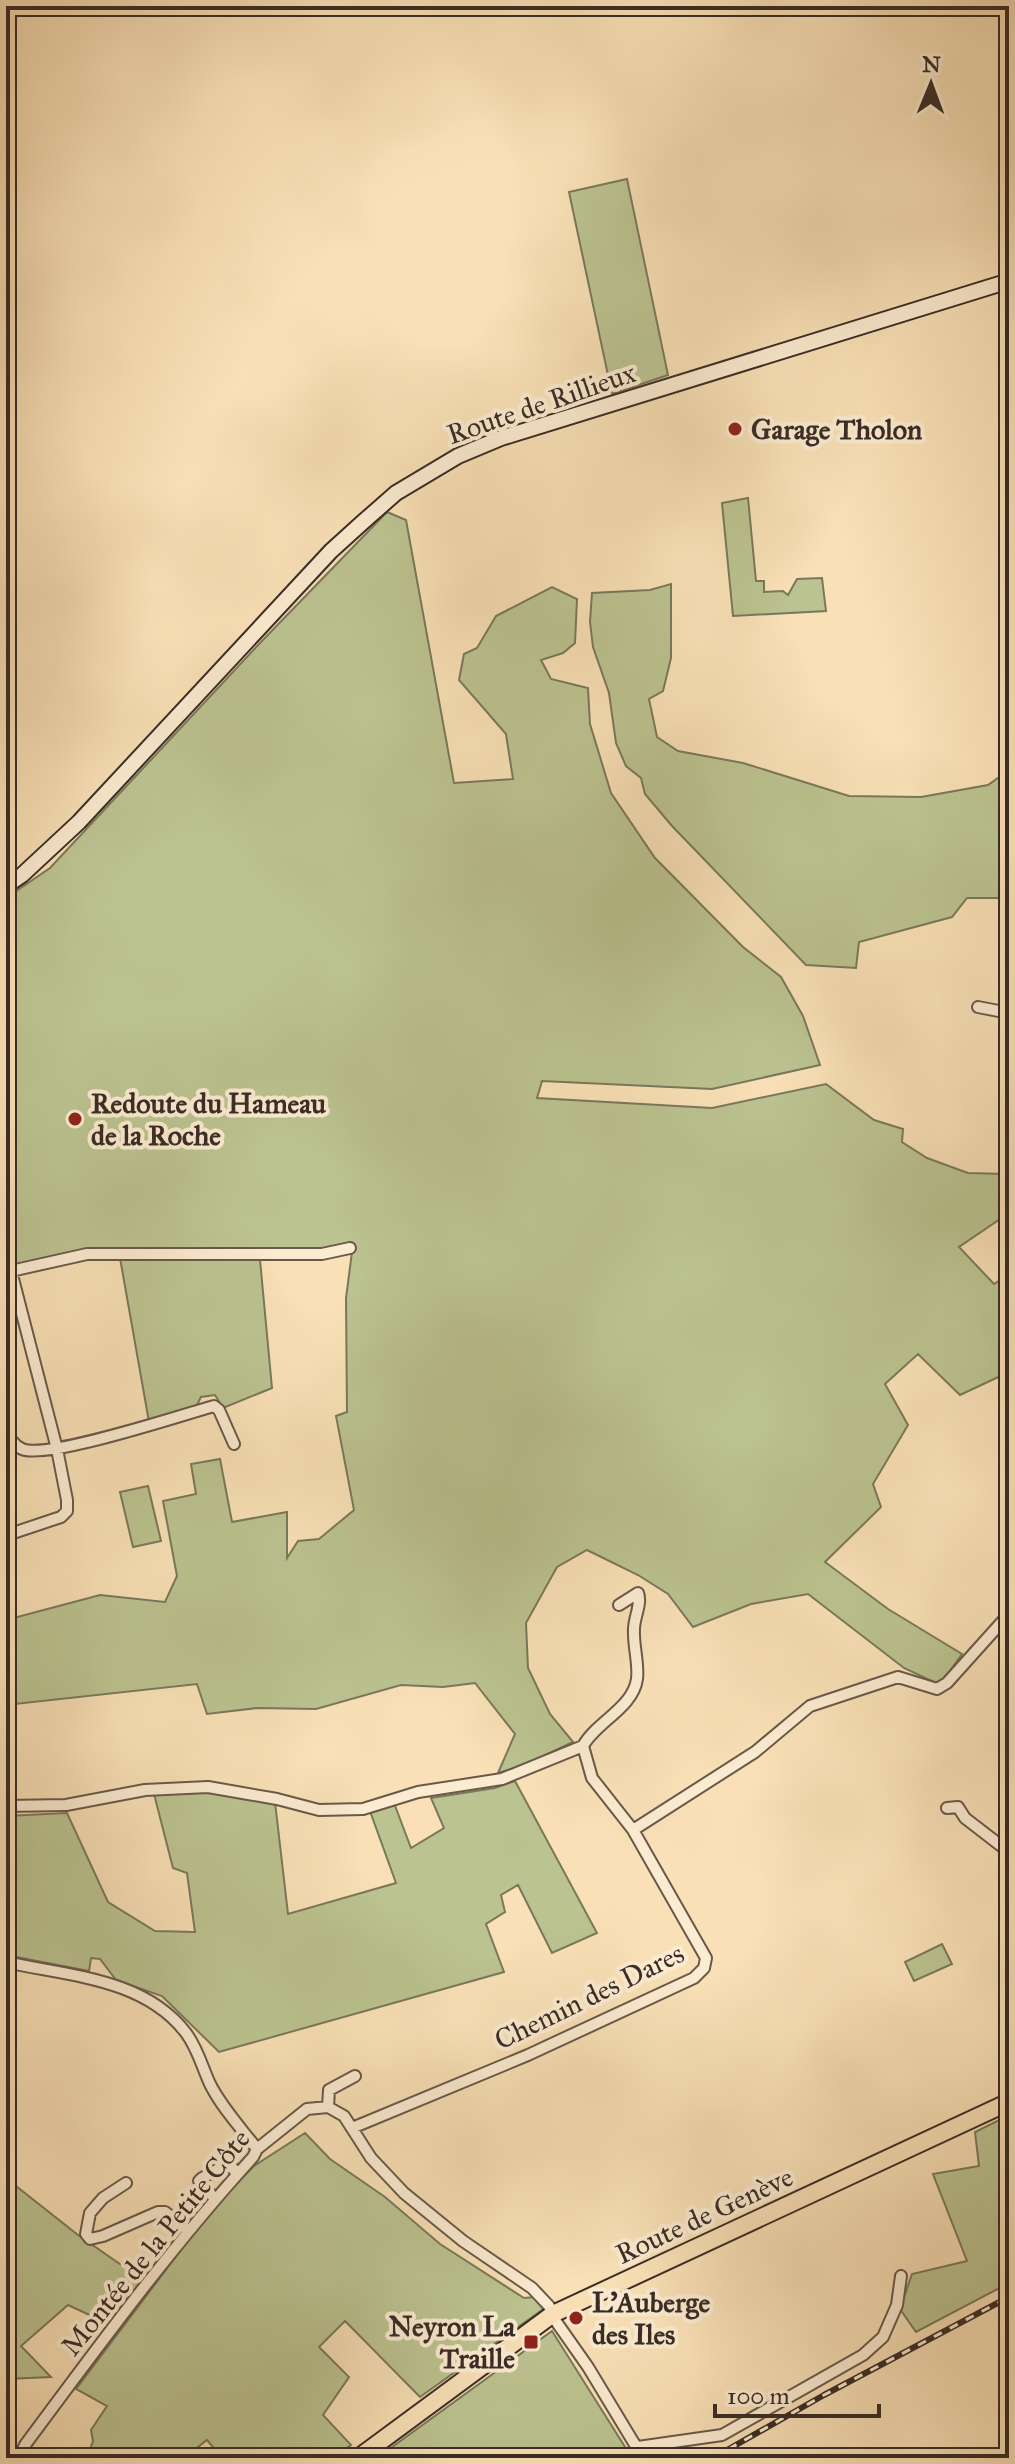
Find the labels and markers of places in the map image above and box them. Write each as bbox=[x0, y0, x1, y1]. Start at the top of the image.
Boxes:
place label: Garage Tholon bbox=[751, 412, 922, 447]
marker: Garage Tholon bbox=[726, 420, 744, 438]
place label: Redoute du Hameau de la Roche bbox=[91, 1086, 326, 1153]
marker: Redoute du Hameau de la Roche bbox=[66, 1110, 84, 1128]
place label: L'Auberge des Iles bbox=[592, 2285, 710, 2352]
place label: Neyron La Traille bbox=[389, 2309, 516, 2376]
marker: L'Auberge des Iles bbox=[567, 2309, 585, 2327]
marker: Neyron La Traille bbox=[522, 2333, 540, 2351]

